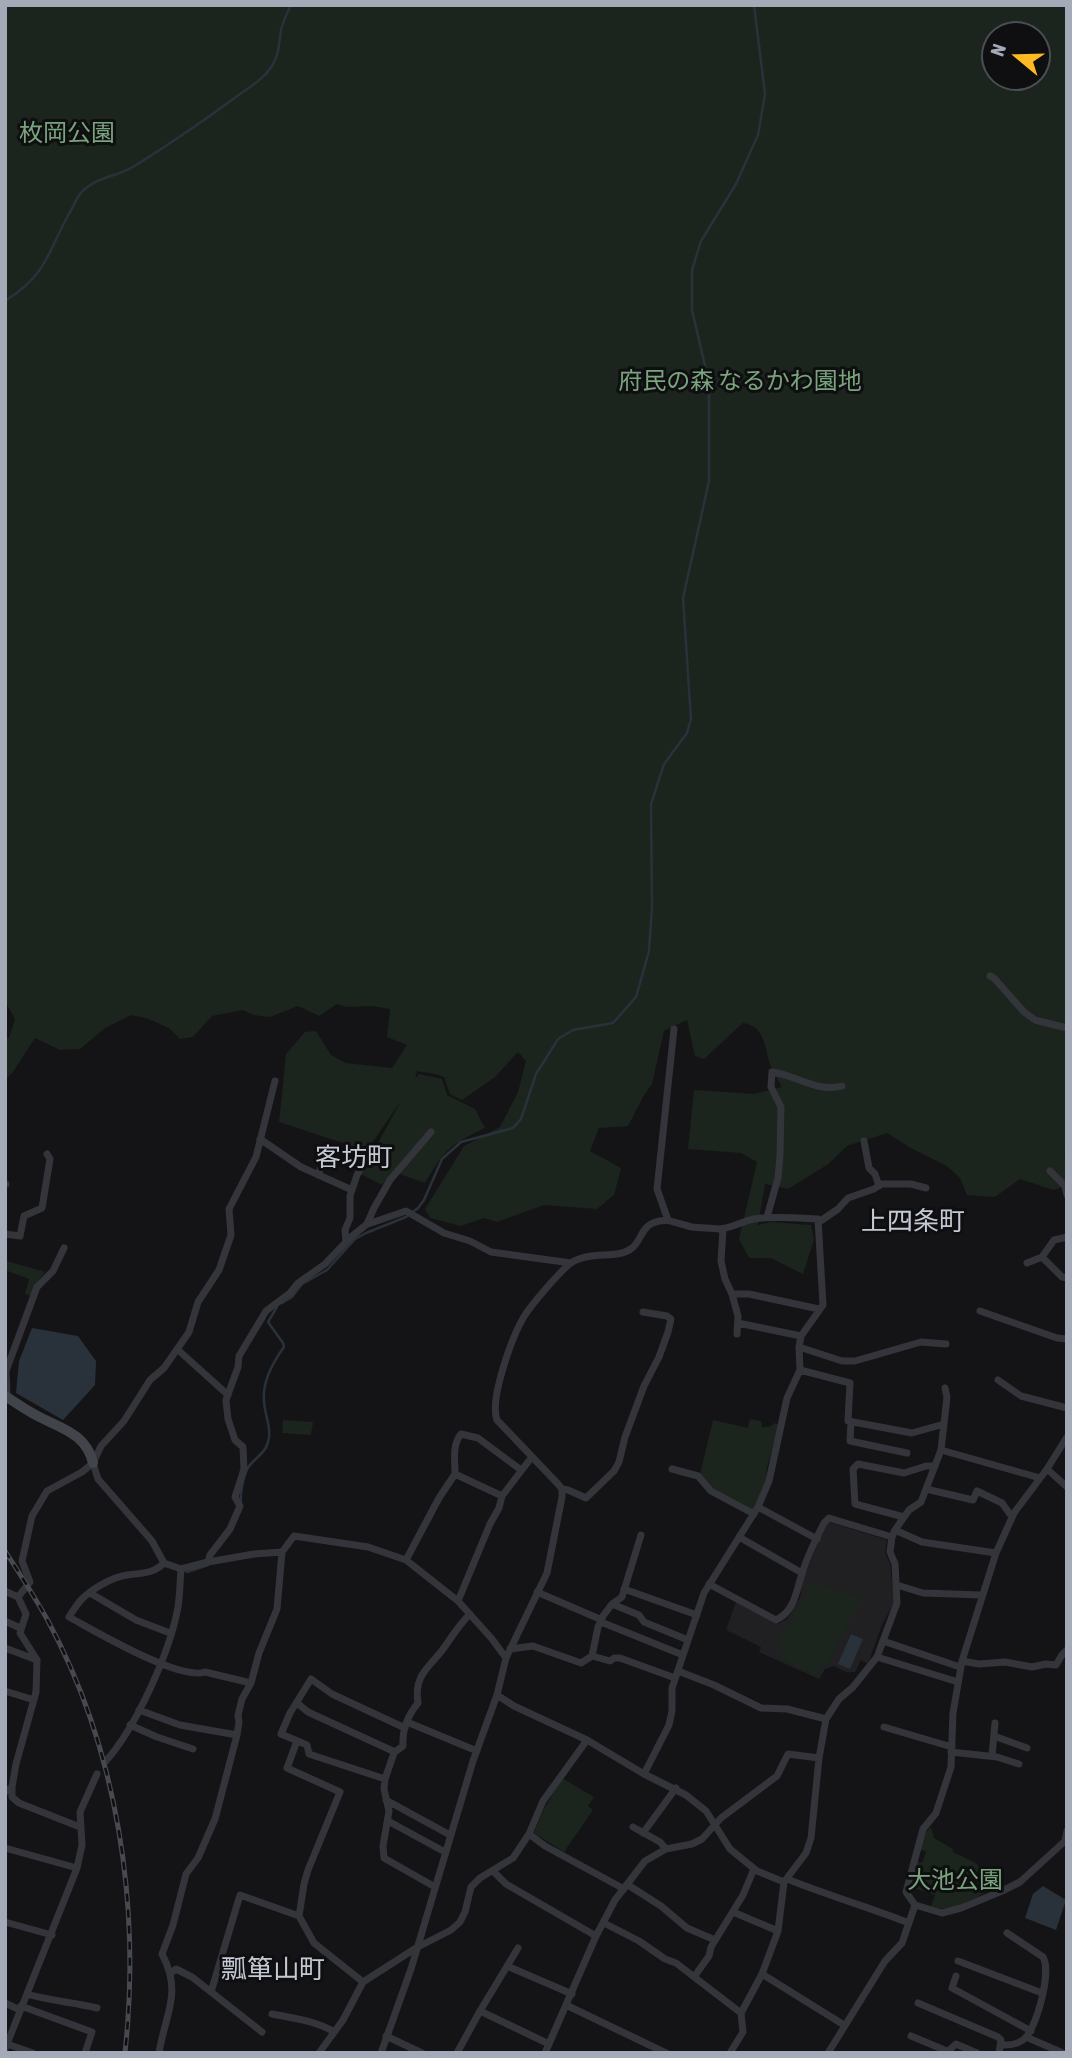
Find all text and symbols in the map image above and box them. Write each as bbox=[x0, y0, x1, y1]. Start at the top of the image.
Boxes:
north arrow bbox=[981, 21, 1051, 91]
text: N bbox=[986, 41, 1010, 59]
park label: 枚岡公園 bbox=[19, 119, 115, 147]
park label: 府民の森 なるかわ園地 bbox=[618, 367, 862, 395]
district label: 客坊町 bbox=[315, 1142, 393, 1174]
district label: 上四条町 bbox=[861, 1206, 965, 1238]
park label: 大池公園 bbox=[907, 1866, 1003, 1894]
district label: 瓢箪山町 bbox=[221, 1954, 325, 1986]

